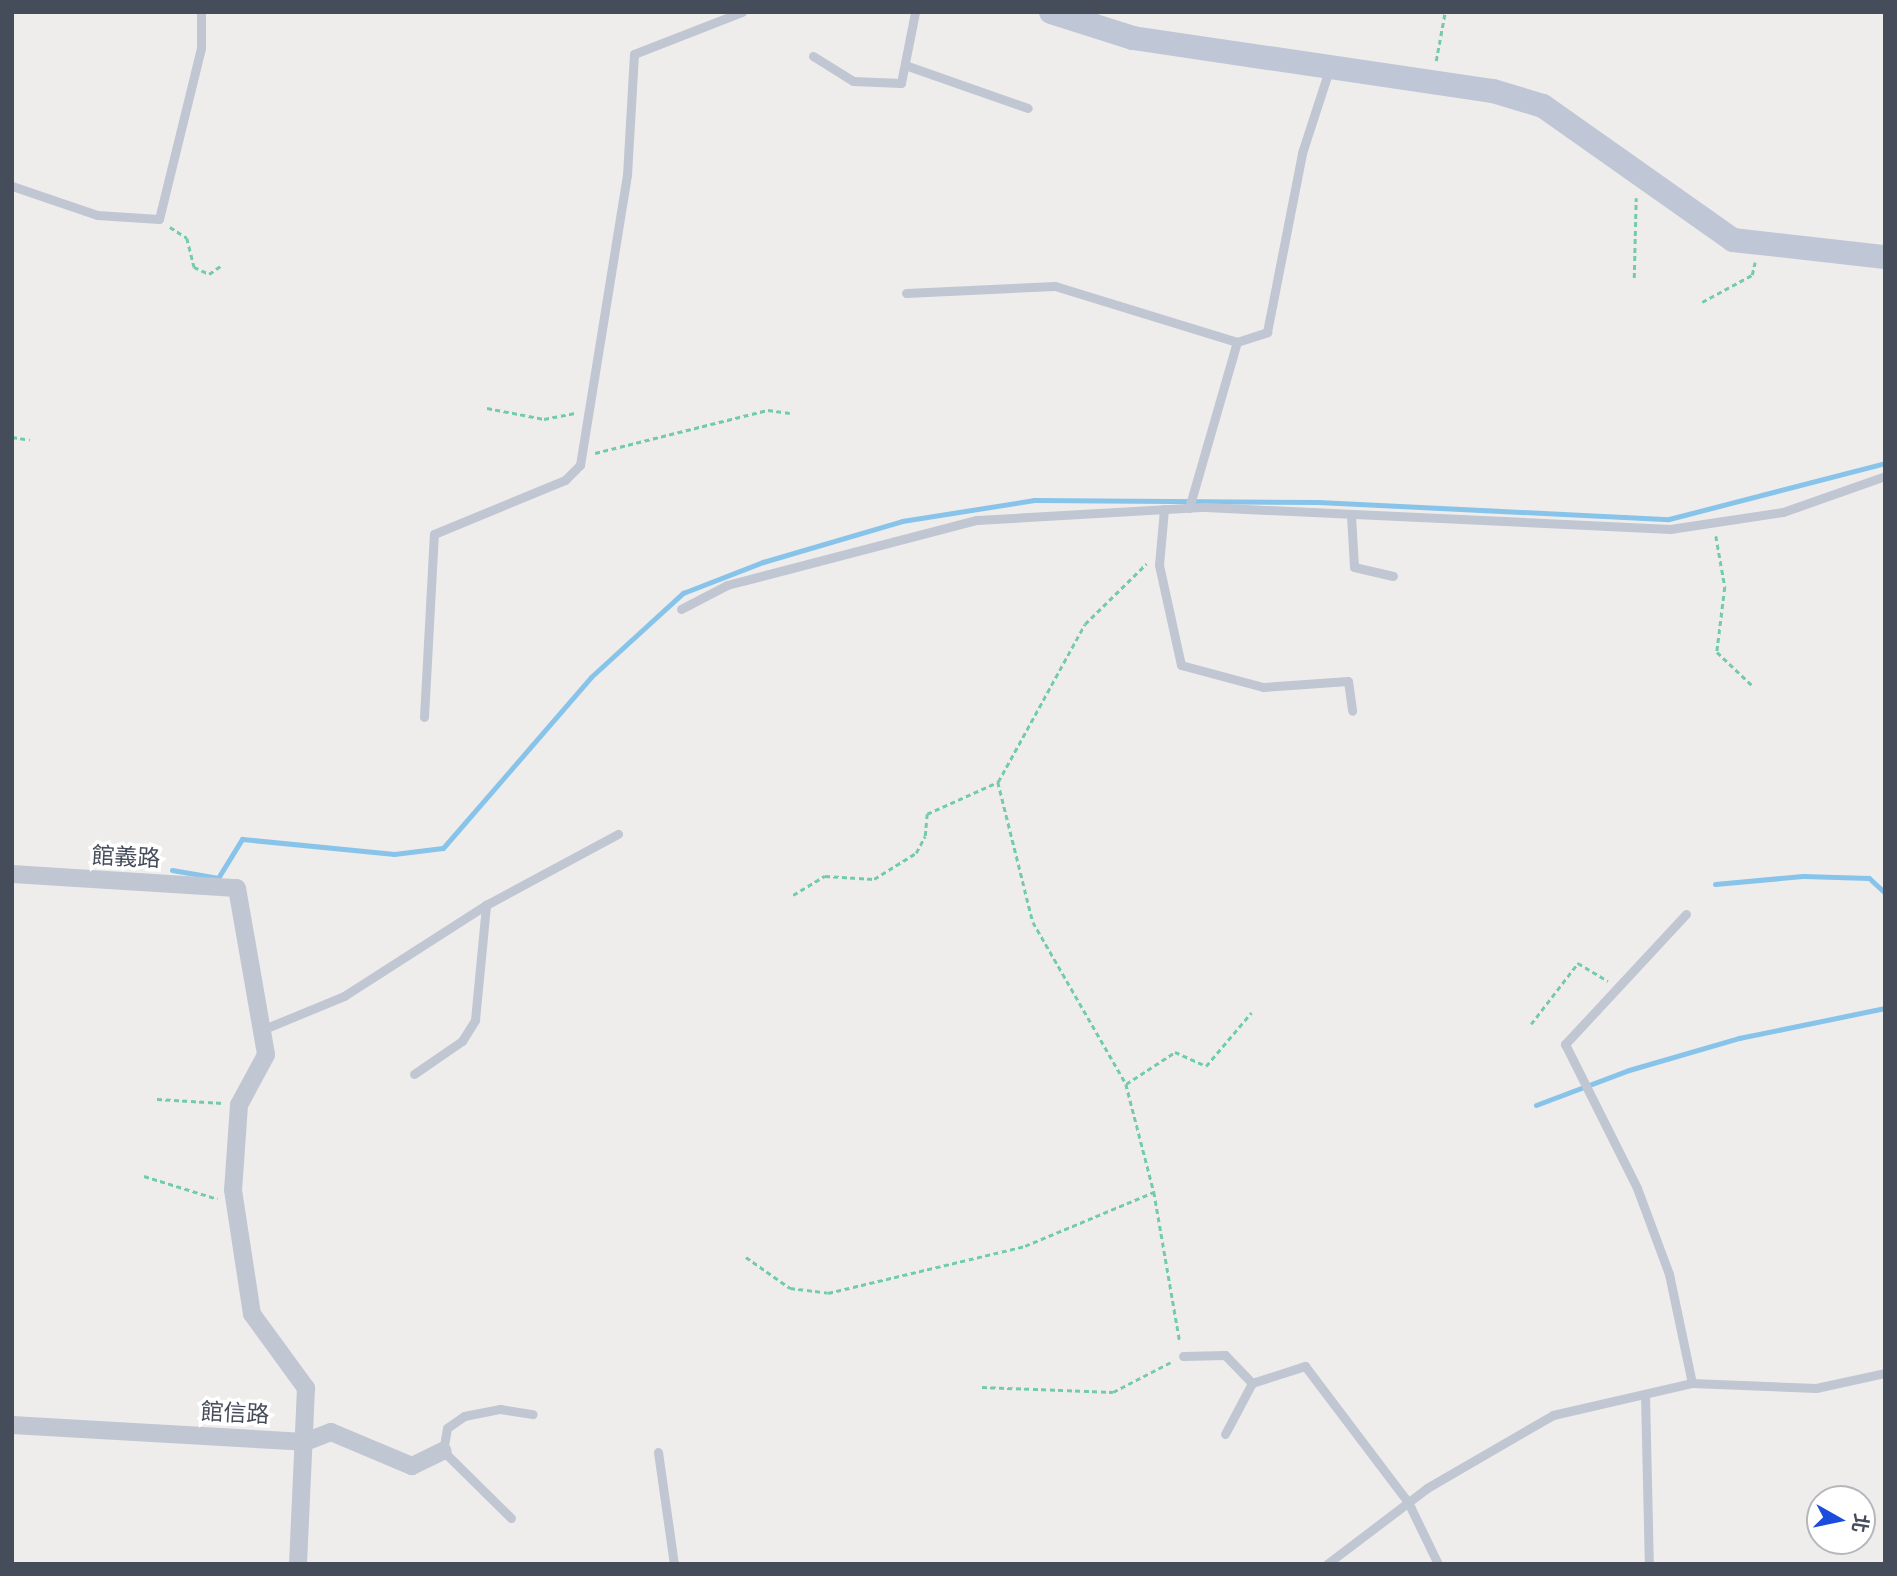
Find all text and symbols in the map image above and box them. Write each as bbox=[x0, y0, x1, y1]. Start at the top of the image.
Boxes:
street label: 館義路 bbox=[91, 841, 161, 873]
street label: 館信路 bbox=[200, 1397, 270, 1429]
north arrow bbox=[1806, 1485, 1876, 1555]
text: 北 bbox=[1846, 1512, 1874, 1534]

